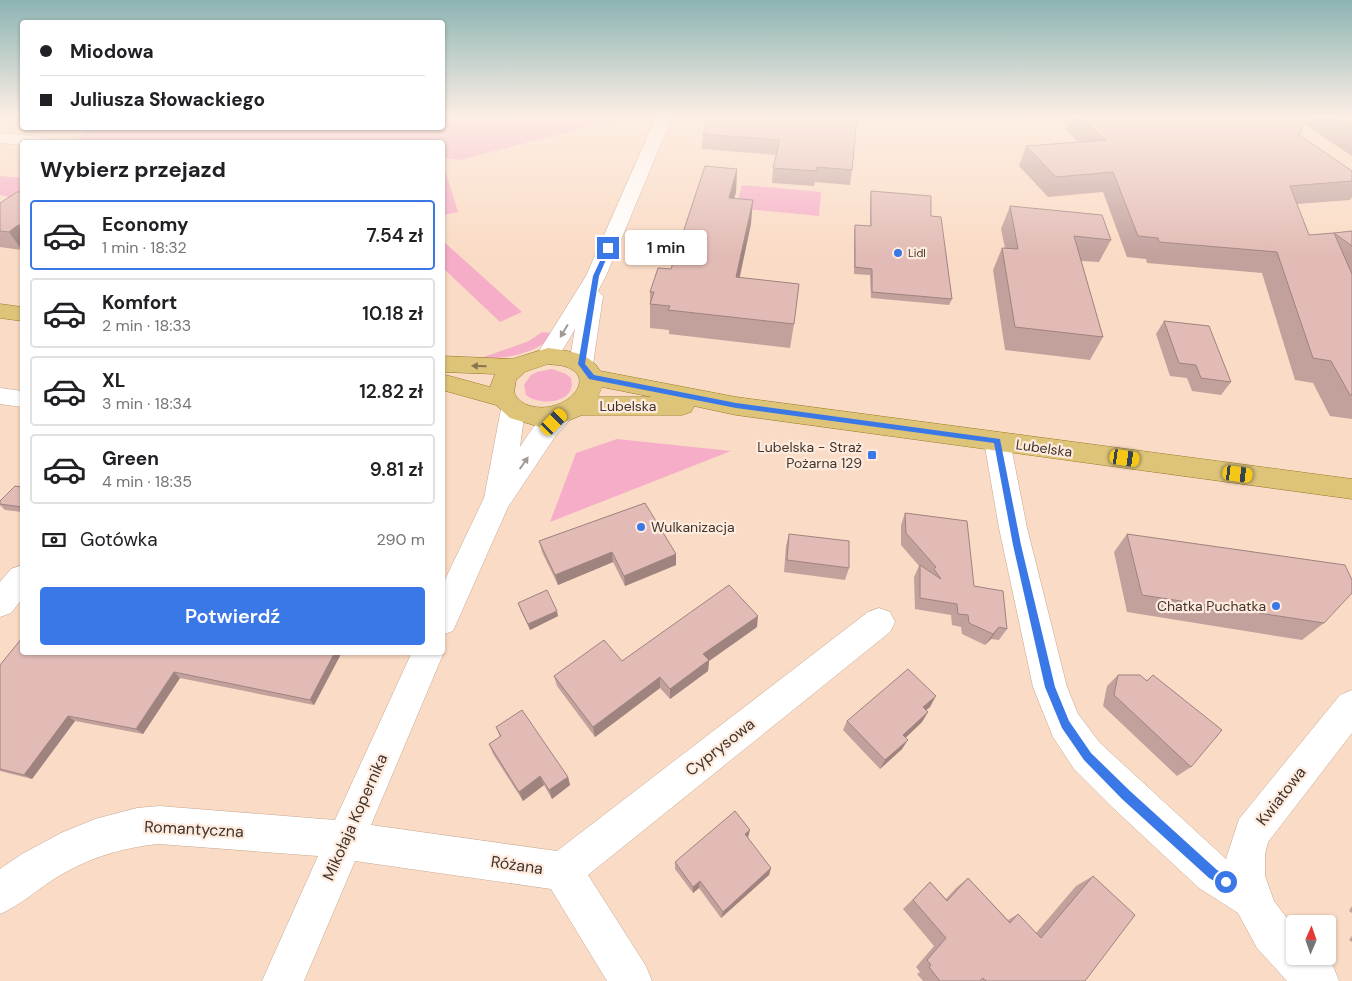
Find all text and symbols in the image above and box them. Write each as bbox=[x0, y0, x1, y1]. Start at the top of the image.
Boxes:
text: Miodowa bbox=[70, 39, 154, 64]
text: Juliusza Słowackiego bbox=[70, 87, 265, 112]
text: Wybierz przejazd bbox=[40, 155, 226, 184]
text: Economy bbox=[102, 212, 189, 237]
icon: car bbox=[42, 213, 87, 258]
text: 7.54 zł bbox=[366, 223, 423, 248]
callout: 1 min bbox=[626, 230, 708, 266]
text: 1 min · 18:32 bbox=[102, 237, 187, 258]
route end bbox=[597, 237, 619, 259]
text: 1 min bbox=[647, 237, 685, 258]
place label: Lidl bbox=[908, 246, 926, 260]
marker: Lidl bbox=[892, 247, 904, 259]
text: Komfort bbox=[102, 290, 177, 315]
icon: car bbox=[42, 291, 87, 336]
text: 10.18 zł bbox=[362, 301, 423, 326]
text: 2 min · 18:33 bbox=[102, 315, 191, 336]
one-way arrow bbox=[559, 325, 568, 338]
one-way arrow bbox=[471, 362, 487, 370]
text: XL bbox=[102, 368, 125, 393]
icon: car bbox=[42, 369, 87, 414]
text: 12.82 zł bbox=[359, 379, 423, 404]
text: 3 min · 18:34 bbox=[102, 393, 192, 414]
street label: Lubelska bbox=[600, 397, 656, 415]
car bbox=[538, 406, 569, 438]
street label: Lubelska bbox=[1015, 435, 1073, 461]
place label: Lubelska - Straż Pożarna 129 bbox=[757, 438, 862, 472]
text: Green bbox=[102, 446, 159, 471]
icon: car bbox=[42, 447, 87, 492]
car bbox=[1109, 448, 1140, 468]
marker: Lubelska - Straż Pożarna 129 bbox=[866, 449, 878, 461]
one-way arrow bbox=[519, 456, 529, 470]
text: 9.81 zł bbox=[370, 457, 423, 482]
car bbox=[1222, 465, 1253, 483]
text: 4 min · 18:35 bbox=[102, 471, 192, 492]
place label: Wulkanizacja bbox=[651, 518, 735, 536]
marker: Wulkanizacja bbox=[635, 521, 647, 533]
icon: cash bbox=[40, 526, 68, 554]
text: Gotówka bbox=[80, 527, 158, 552]
text: 290 m bbox=[376, 529, 425, 550]
button: Potwierdź bbox=[40, 587, 425, 645]
place label: Chatka Puchatka bbox=[1157, 597, 1266, 615]
marker: Chatka Puchatka bbox=[1270, 600, 1282, 612]
street label: Cyprysowa bbox=[681, 713, 759, 781]
street label: Mikołaja Kopernika bbox=[318, 750, 392, 884]
street label: Kwiatowa bbox=[1251, 762, 1311, 830]
street label: Romantyczna bbox=[144, 816, 244, 842]
street label: Różana bbox=[490, 851, 544, 879]
route start bbox=[1215, 871, 1237, 893]
north arrow bbox=[1286, 915, 1336, 965]
map controls bbox=[1286, 915, 1336, 965]

